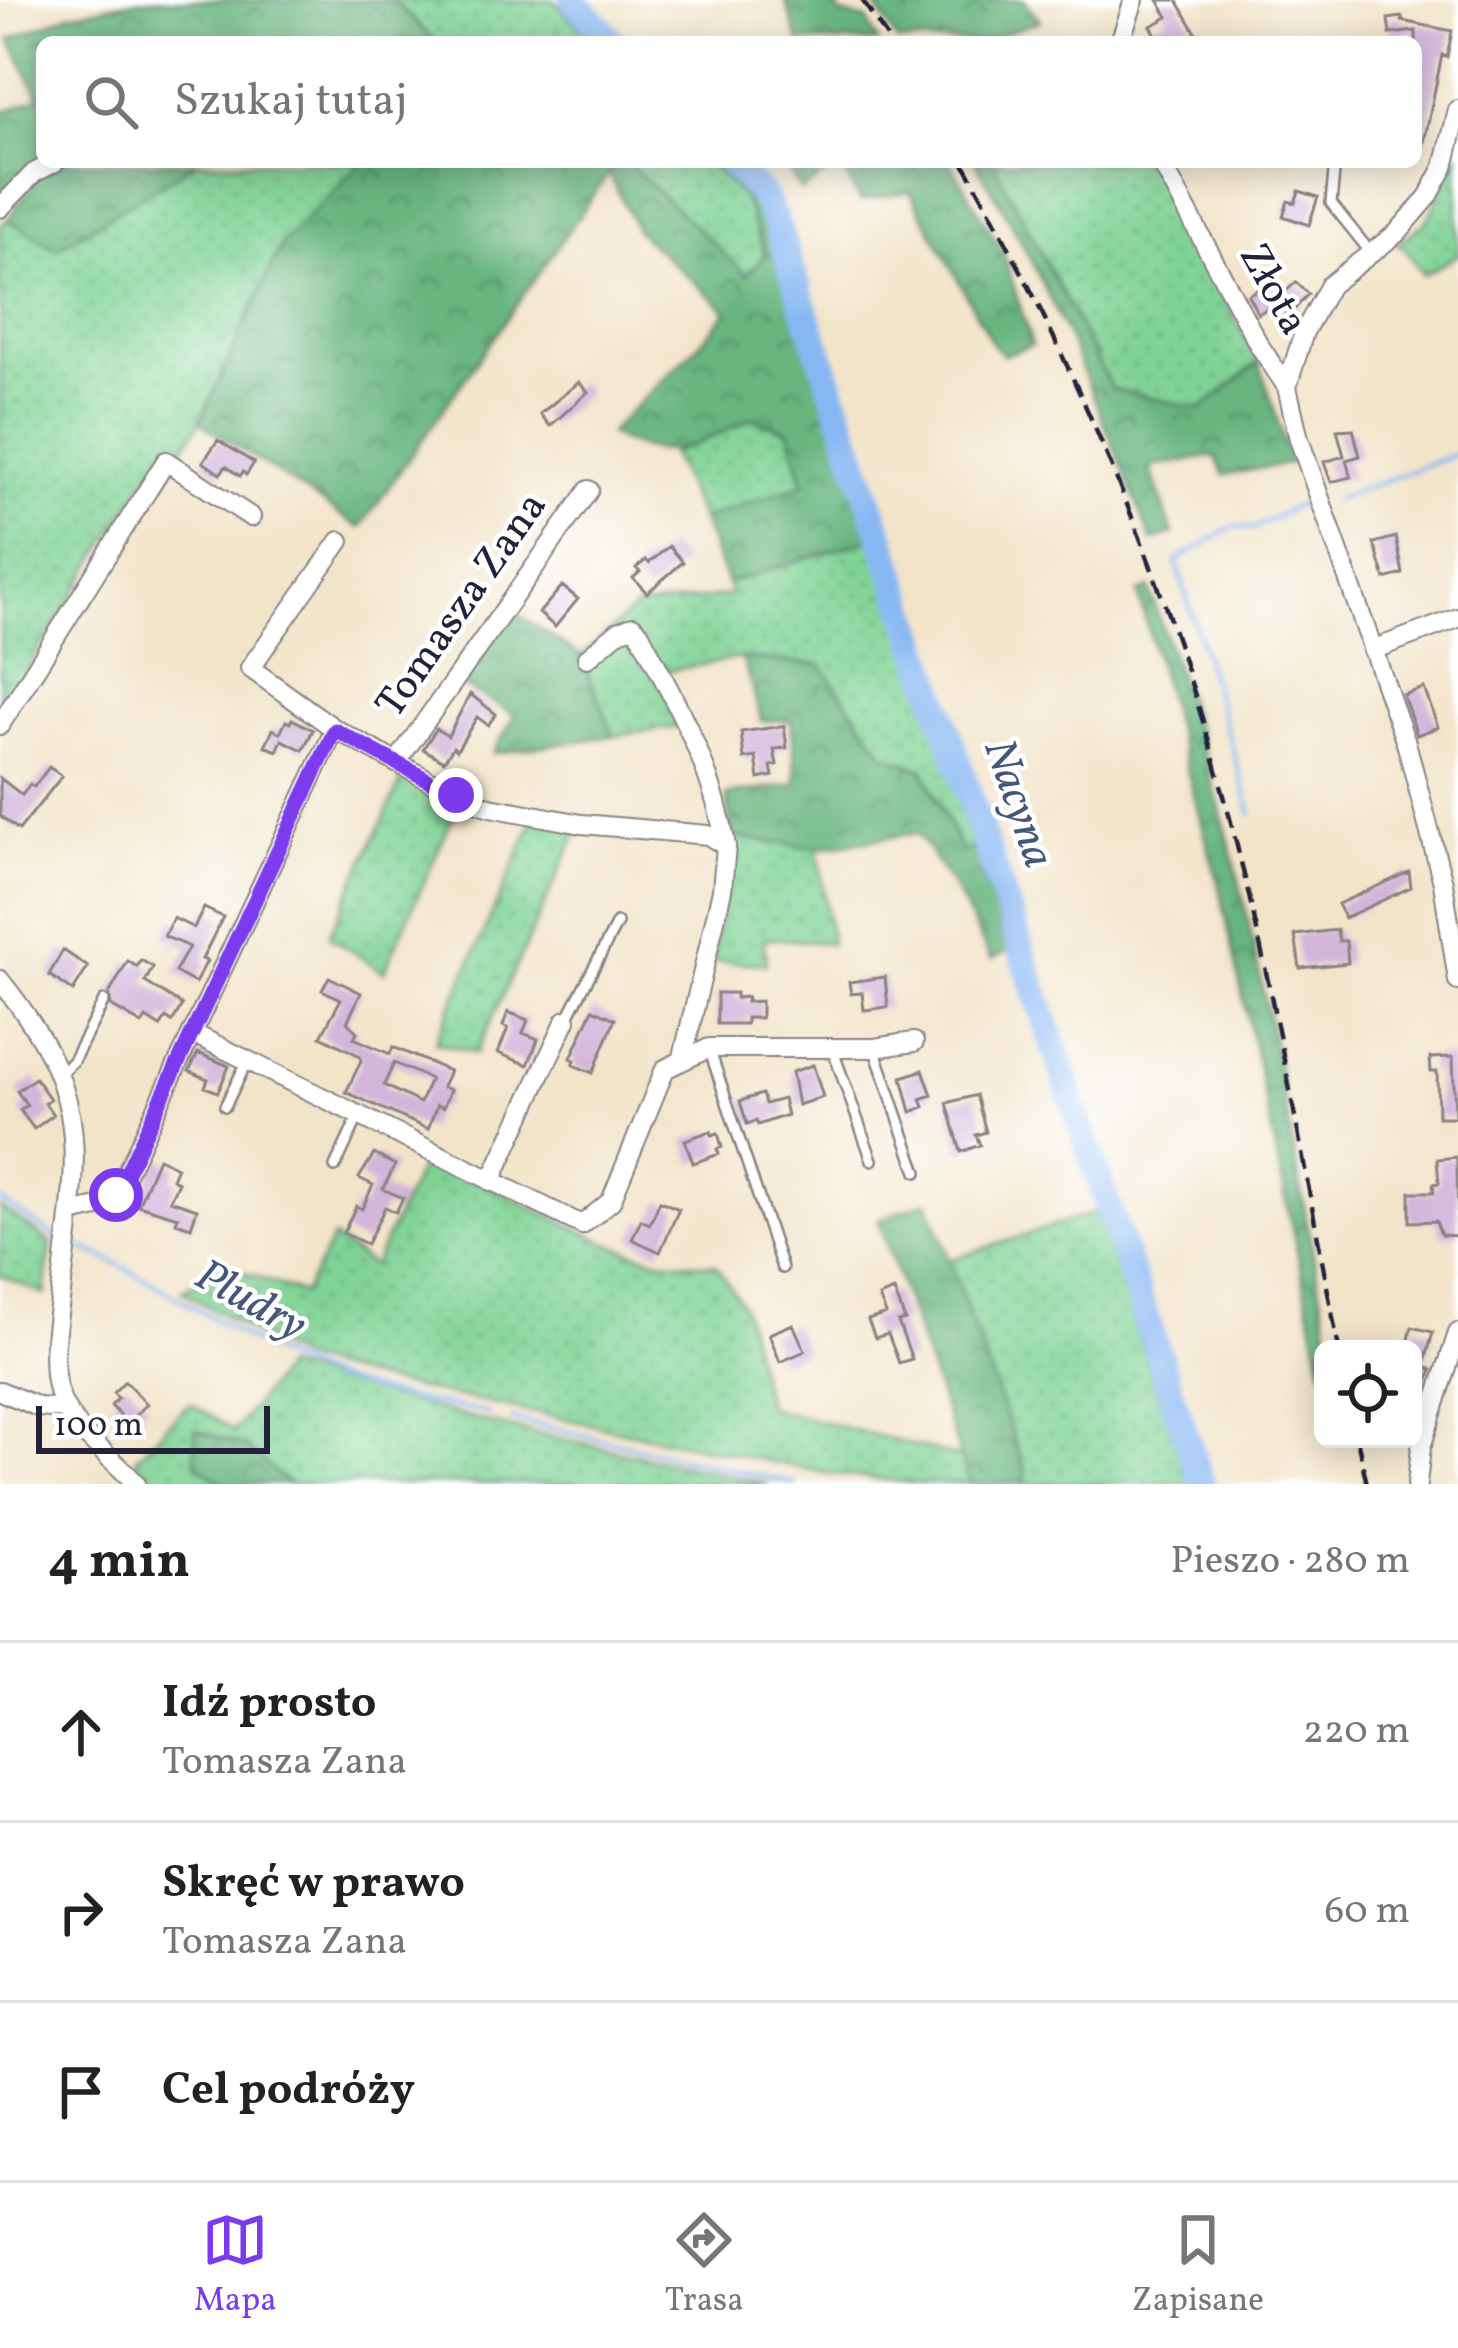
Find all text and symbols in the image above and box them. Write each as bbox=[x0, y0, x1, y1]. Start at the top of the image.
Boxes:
search box bbox=[36, 36, 1422, 168]
icon: search bbox=[78, 69, 144, 135]
text: Szukaj tutaj bbox=[174, 71, 408, 134]
street label: Złota bbox=[1223, 233, 1321, 347]
street label: Tomasza Zana bbox=[363, 481, 563, 731]
water label: Nacyna bbox=[966, 731, 1068, 877]
route end bbox=[429, 768, 483, 822]
route start bbox=[89, 1168, 143, 1222]
water label: Pludry bbox=[183, 1246, 317, 1358]
map controls bbox=[1314, 1340, 1422, 1448]
button: locate bbox=[1314, 1340, 1422, 1448]
scale bar bbox=[36, 1400, 270, 1453]
text: 100 m bbox=[54, 1404, 143, 1450]
text: 4 min bbox=[48, 1527, 190, 1598]
text: Pieszo · 280 m bbox=[1170, 1535, 1410, 1589]
text: Idź prosto bbox=[162, 1673, 377, 1736]
icon: ahead bbox=[48, 1699, 114, 1765]
text: 220 m bbox=[1303, 1705, 1410, 1759]
text: Tomasza Zana bbox=[162, 1736, 407, 1790]
text: Skręć w prawo bbox=[162, 1853, 465, 1916]
icon: right bbox=[48, 1879, 114, 1945]
text: 60 m bbox=[1325, 1885, 1410, 1939]
text: Tomasza Zana bbox=[162, 1916, 407, 1970]
icon: arrive bbox=[48, 2059, 114, 2125]
text: Cel podróży bbox=[162, 2060, 415, 2123]
tab: Mapa bbox=[194, 2207, 277, 2325]
tab: Trasa bbox=[665, 2207, 744, 2325]
tab: Zapisane bbox=[1132, 2207, 1264, 2325]

